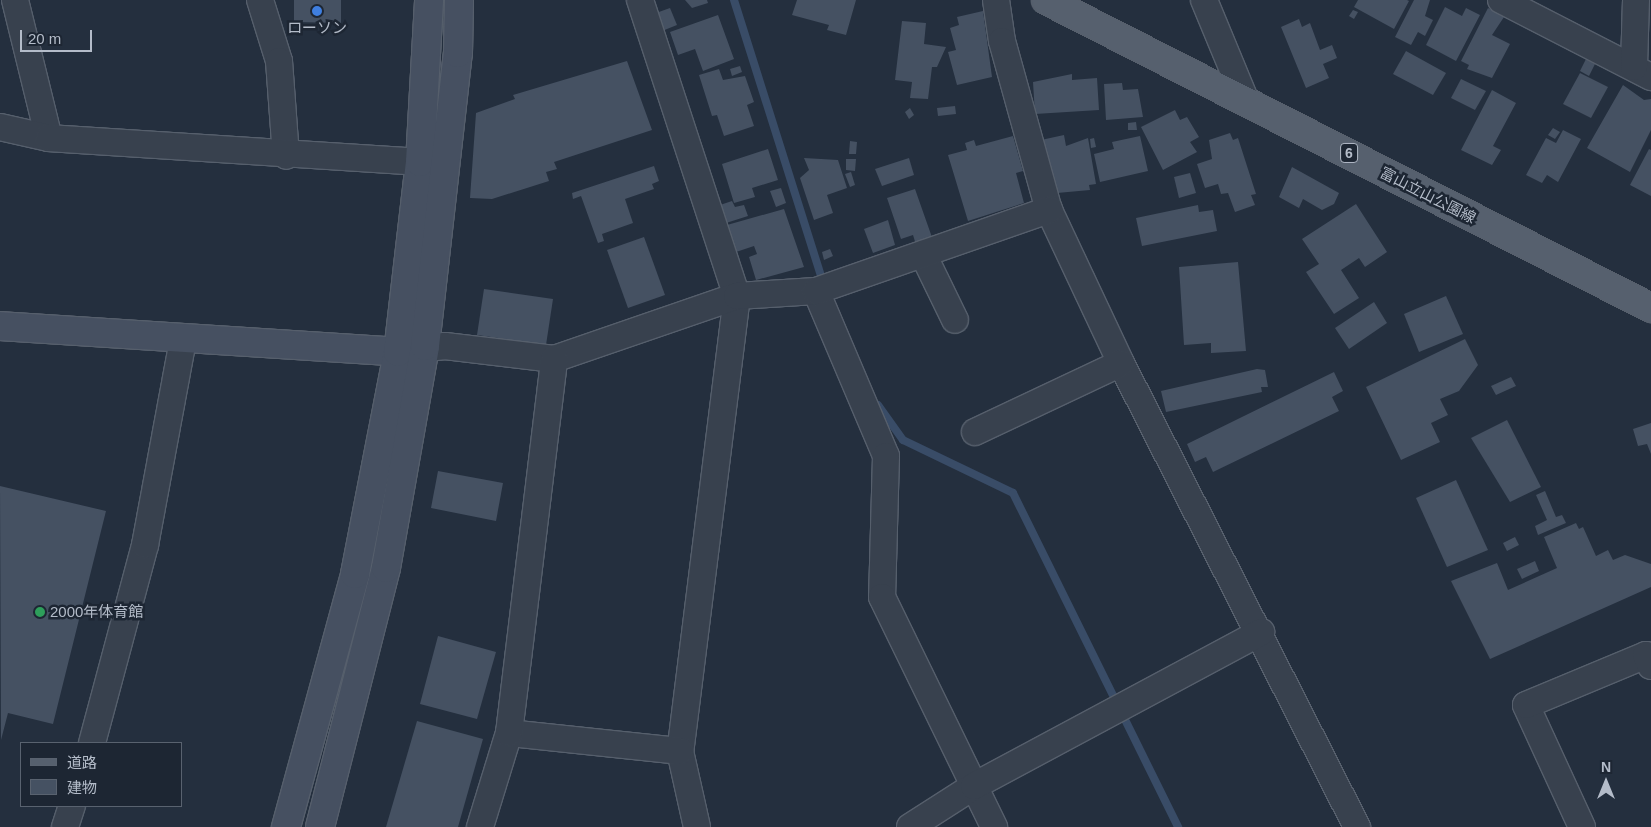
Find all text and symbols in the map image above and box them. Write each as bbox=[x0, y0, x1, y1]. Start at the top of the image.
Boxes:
marker: ローソン bbox=[311, 5, 323, 17]
place label: ローソン bbox=[287, 19, 347, 37]
scale bar bbox=[22, 20, 95, 52]
text: 20 m bbox=[28, 30, 61, 47]
road number: 6 bbox=[1339, 142, 1359, 164]
street label: 富山立山公園線 bbox=[1377, 163, 1479, 227]
place label: 2000年体育館 bbox=[50, 603, 143, 621]
marker: 2000年体育館 bbox=[34, 606, 46, 618]
legend bbox=[20, 742, 182, 807]
text: 道路 bbox=[67, 754, 97, 771]
north arrow bbox=[1581, 757, 1631, 807]
text: N bbox=[1601, 759, 1611, 775]
text: 建物 bbox=[67, 779, 97, 796]

